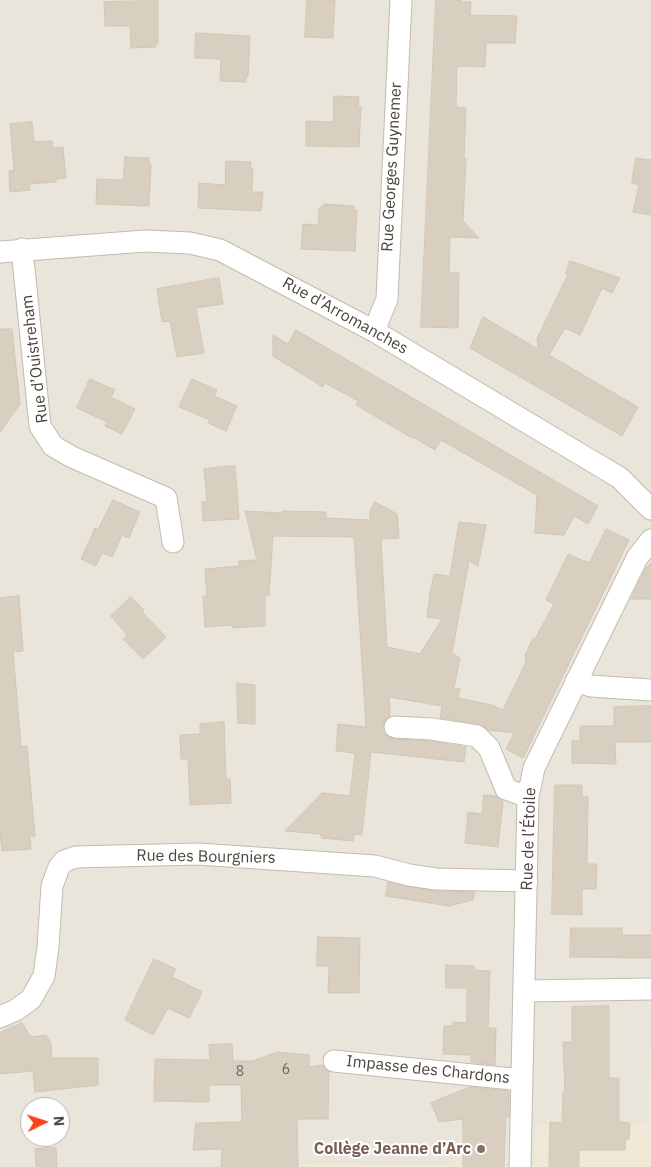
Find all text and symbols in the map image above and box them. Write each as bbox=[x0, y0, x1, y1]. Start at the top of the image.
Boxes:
street label: Rue Georges Guynemer bbox=[378, 82, 406, 252]
street label: Rue d’Arromanches bbox=[279, 273, 411, 359]
street label: Rue d’Ouistreham bbox=[18, 294, 52, 424]
street label: Rue de l’Étoile bbox=[518, 787, 540, 891]
street label: Rue des Bourgniers bbox=[136, 846, 276, 868]
street label: Impasse des Chardons bbox=[345, 1052, 511, 1088]
house number: 6 bbox=[282, 1062, 290, 1078]
house number: 8 bbox=[236, 1064, 244, 1080]
north arrow bbox=[20, 1097, 70, 1147]
text: N bbox=[50, 1115, 68, 1127]
place label: Collège Jeanne d’Arc bbox=[314, 1139, 471, 1159]
marker: Collège Jeanne d’Arc bbox=[475, 1143, 487, 1155]

